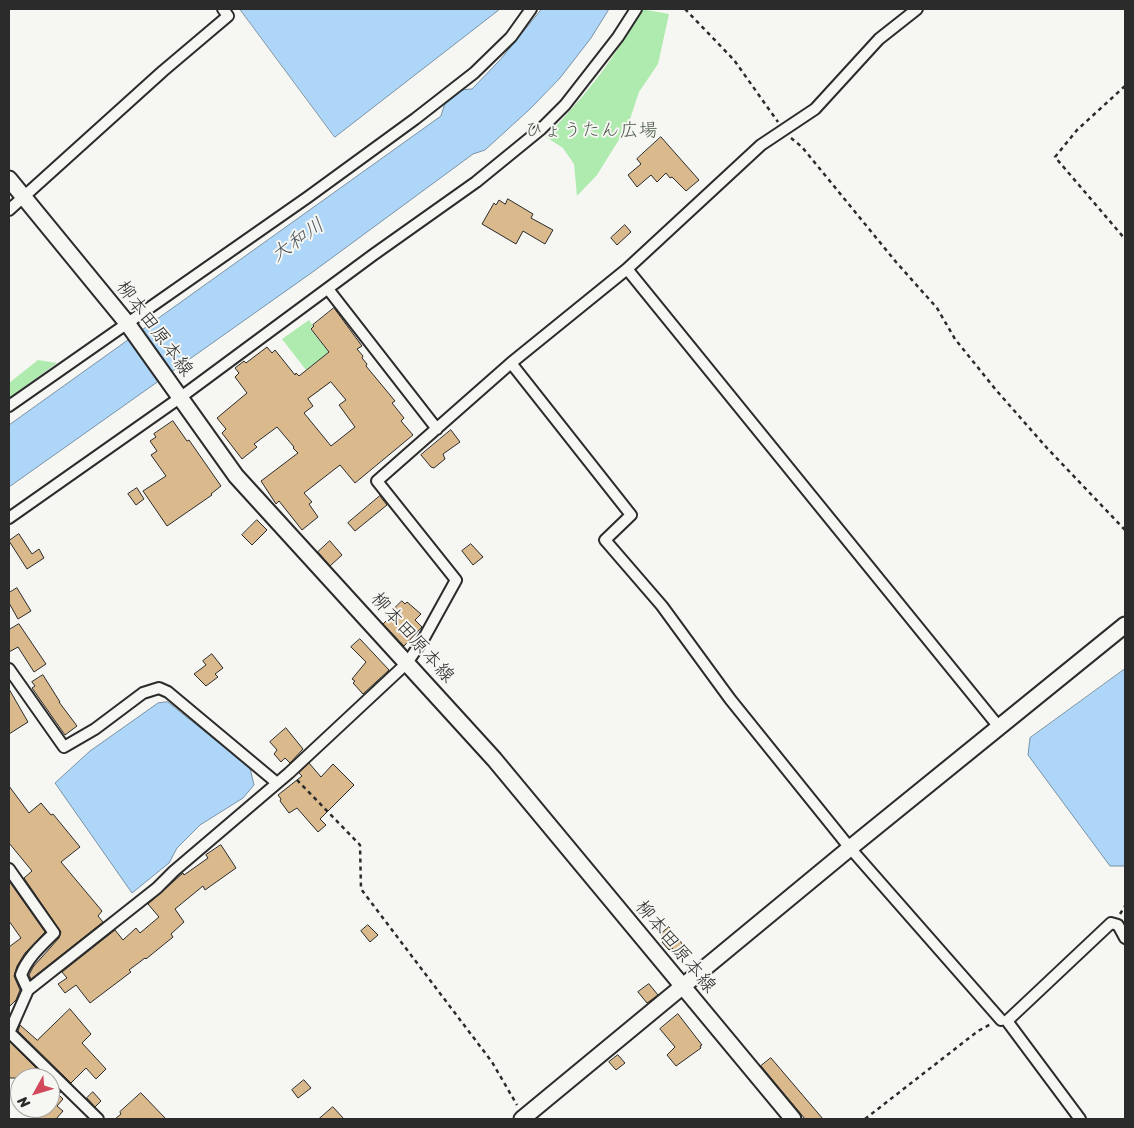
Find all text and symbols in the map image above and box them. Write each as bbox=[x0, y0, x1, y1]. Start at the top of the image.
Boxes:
park label: ひょうたん広場 bbox=[525, 120, 657, 142]
water label: 大和川 bbox=[267, 214, 329, 268]
street label: 柳本田原本線 bbox=[111, 277, 197, 381]
street label: 柳本田原本線 bbox=[365, 588, 459, 688]
street label: 柳本田原本線 bbox=[630, 896, 720, 998]
north arrow bbox=[10, 1068, 60, 1118]
text: N bbox=[11, 1090, 37, 1114]

